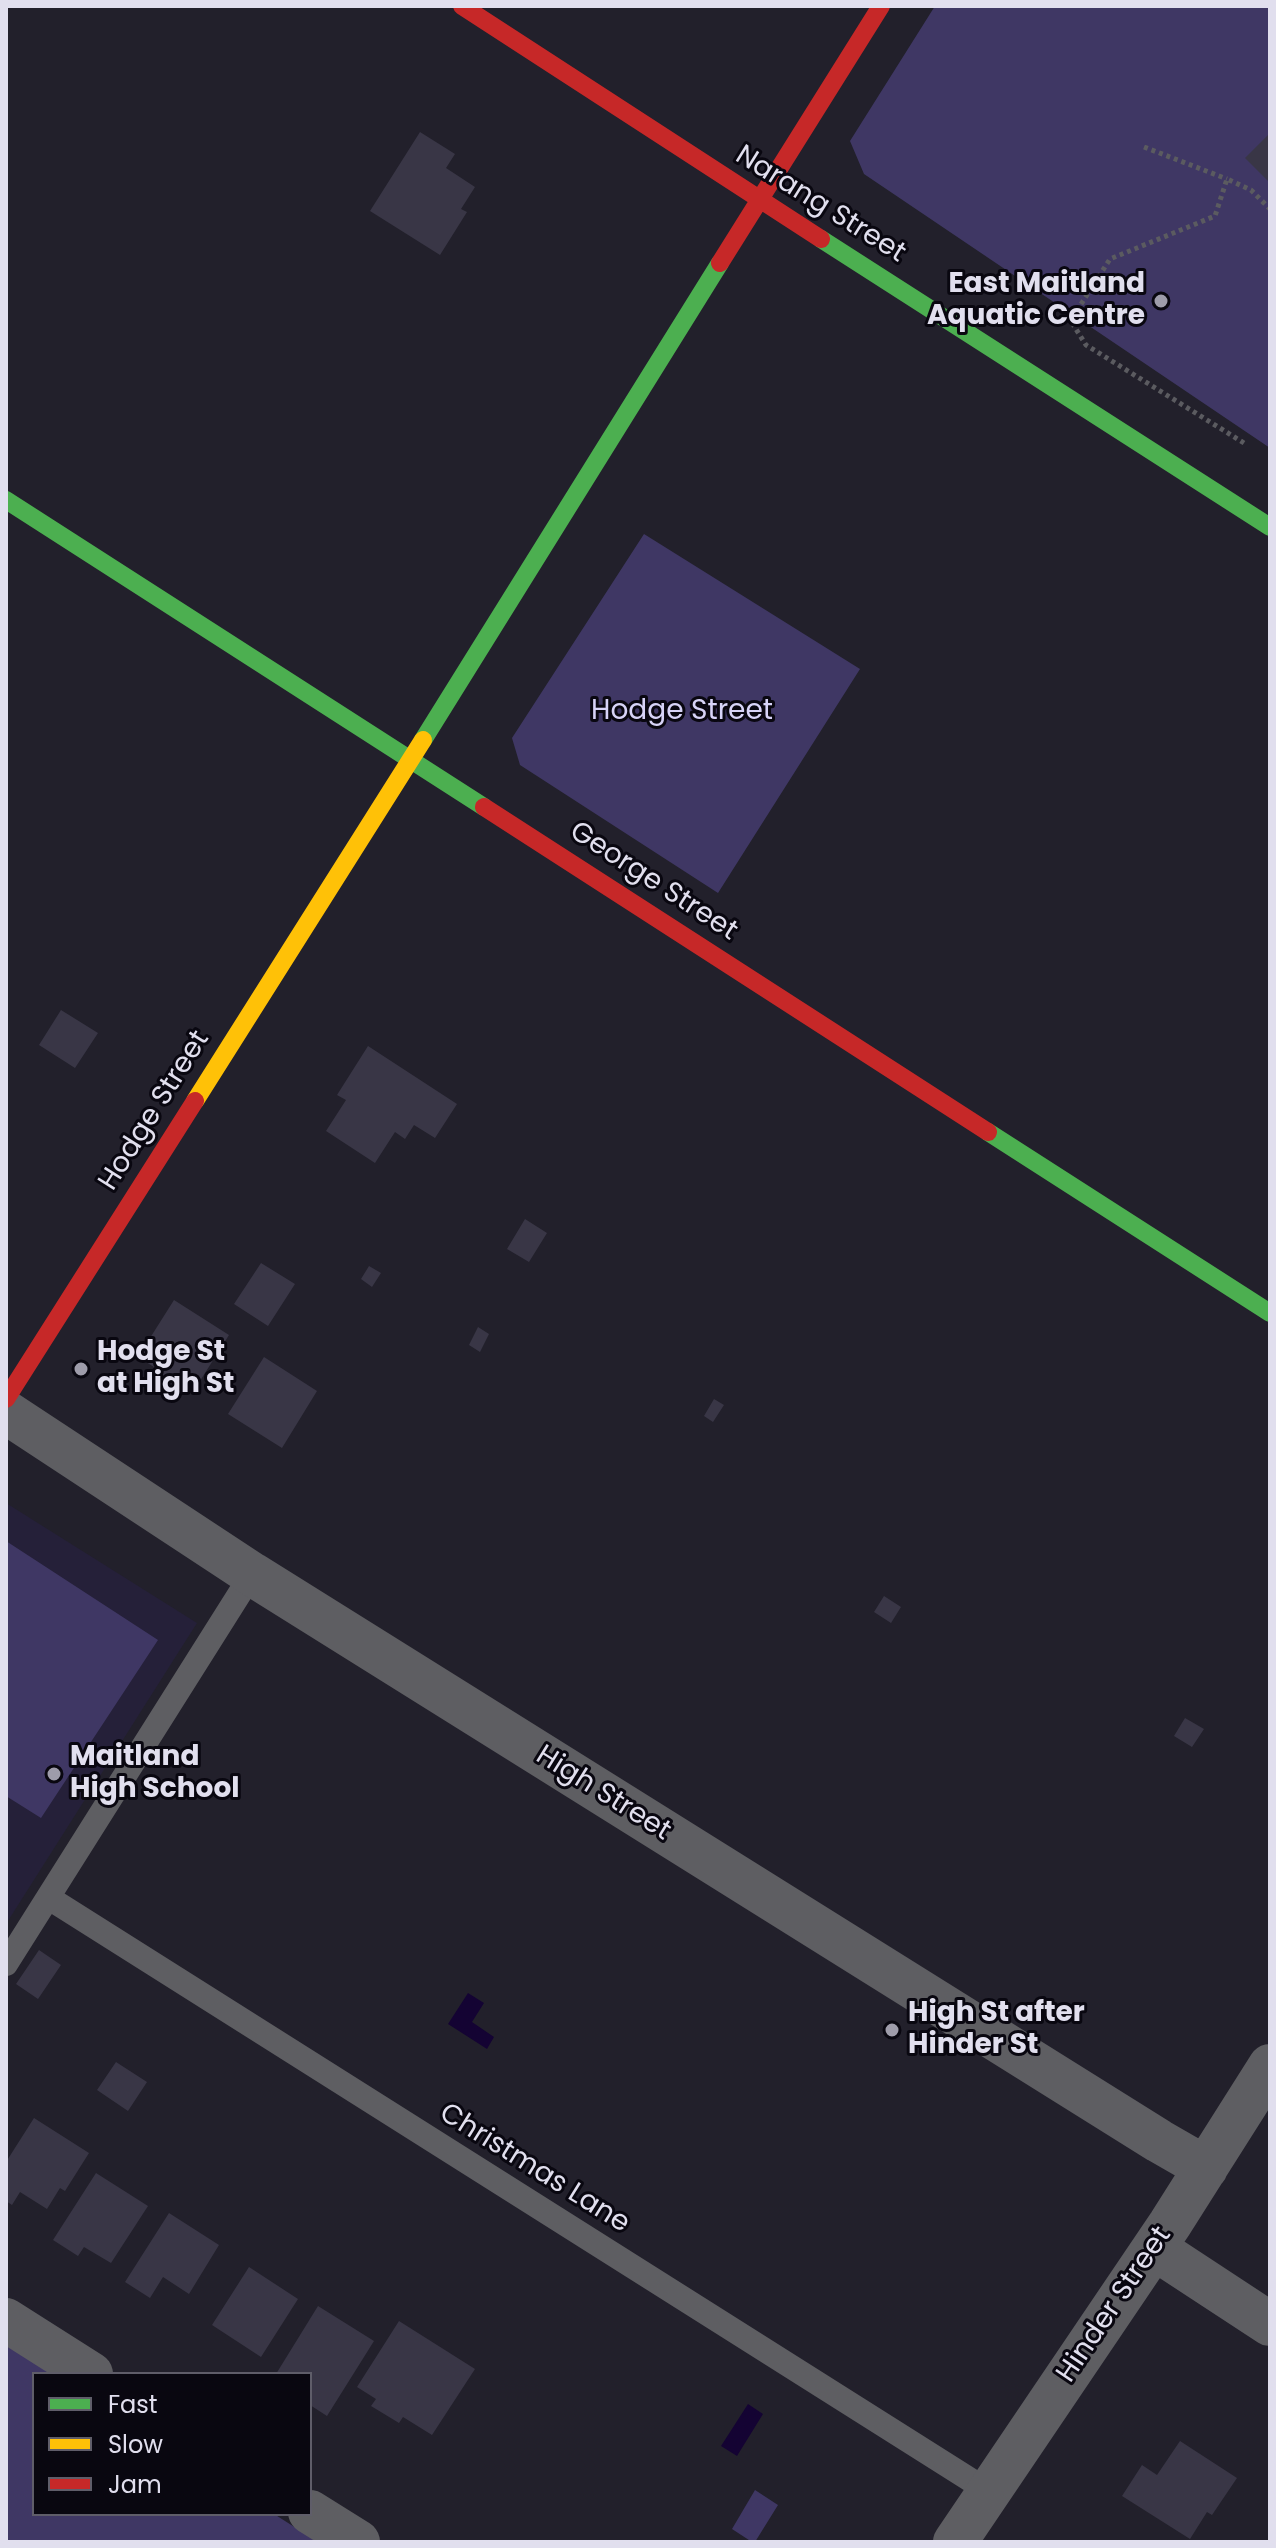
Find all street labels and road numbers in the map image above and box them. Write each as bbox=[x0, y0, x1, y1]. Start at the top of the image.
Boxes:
street label: Narang Street bbox=[729, 139, 911, 271]
street label: George Street bbox=[563, 815, 743, 949]
street label: Hodge Street bbox=[93, 1025, 217, 1197]
street label: High Street bbox=[529, 1739, 677, 1849]
street label: Christmas Lane bbox=[433, 2097, 635, 2241]
street label: Hinder Street bbox=[1051, 2221, 1179, 2389]

